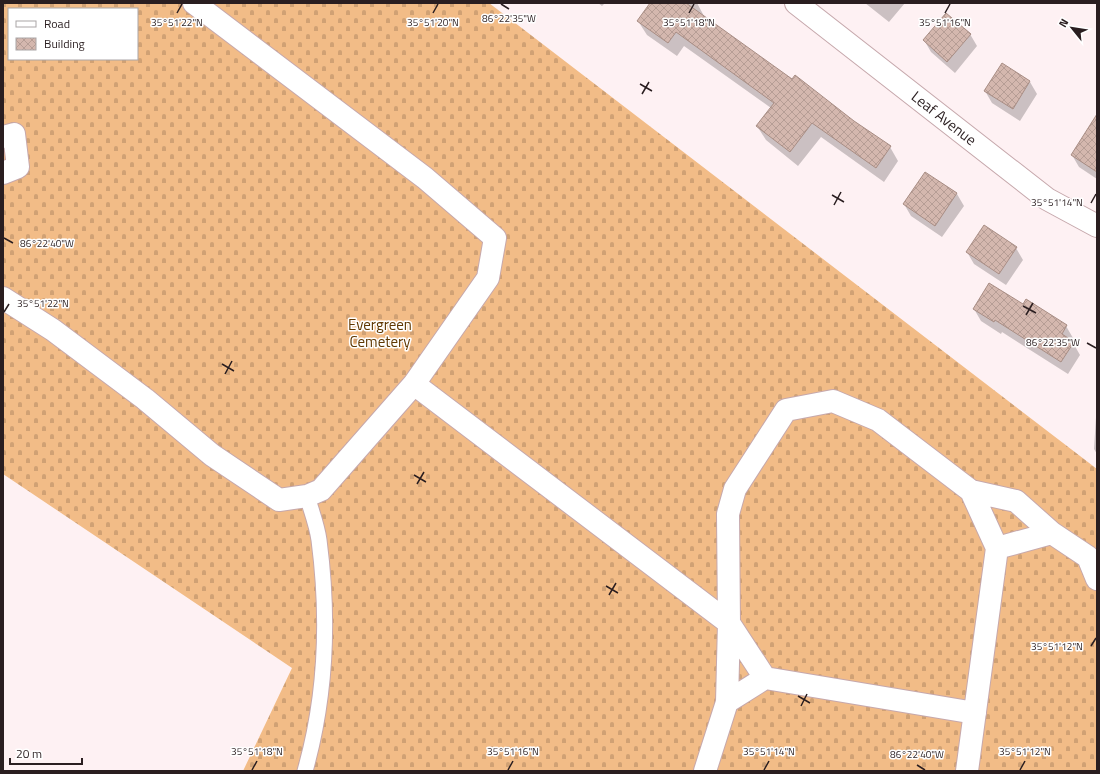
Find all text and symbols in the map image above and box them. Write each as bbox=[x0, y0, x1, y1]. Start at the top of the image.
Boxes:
legend bbox=[8, 8, 138, 60]
north arrow bbox=[1052, 8, 1092, 48]
text: 86°22'35"W bbox=[482, 11, 536, 26]
text: Road bbox=[44, 14, 70, 33]
text: 35°51'22"N bbox=[151, 15, 203, 30]
text: 35°51'20"N bbox=[407, 15, 459, 30]
text: 35°51'18"N bbox=[663, 15, 715, 30]
text: 35°51'16"N bbox=[919, 15, 971, 30]
text: N bbox=[1055, 16, 1072, 30]
text: Building bbox=[44, 34, 85, 53]
street label: Leaf Avenue bbox=[906, 85, 982, 151]
text: 35°51'14"N bbox=[1031, 195, 1083, 210]
text: 86°22'40"W bbox=[20, 236, 74, 251]
text: 35°51'22"N bbox=[17, 296, 69, 311]
park label: Evergreen Cemetery bbox=[348, 313, 412, 353]
text: 86°22'35"W bbox=[1026, 335, 1080, 350]
text: 35°51'12"N bbox=[1031, 639, 1083, 654]
scale bar bbox=[10, 740, 82, 766]
text: 20 m bbox=[16, 744, 42, 763]
text: 35°51'18"N bbox=[231, 744, 283, 759]
text: 35°51'16"N bbox=[487, 744, 539, 759]
text: 35°51'14"N bbox=[743, 744, 795, 759]
text: 35°51'12"N bbox=[999, 744, 1051, 759]
text: 86°22'40"W bbox=[890, 747, 944, 762]

